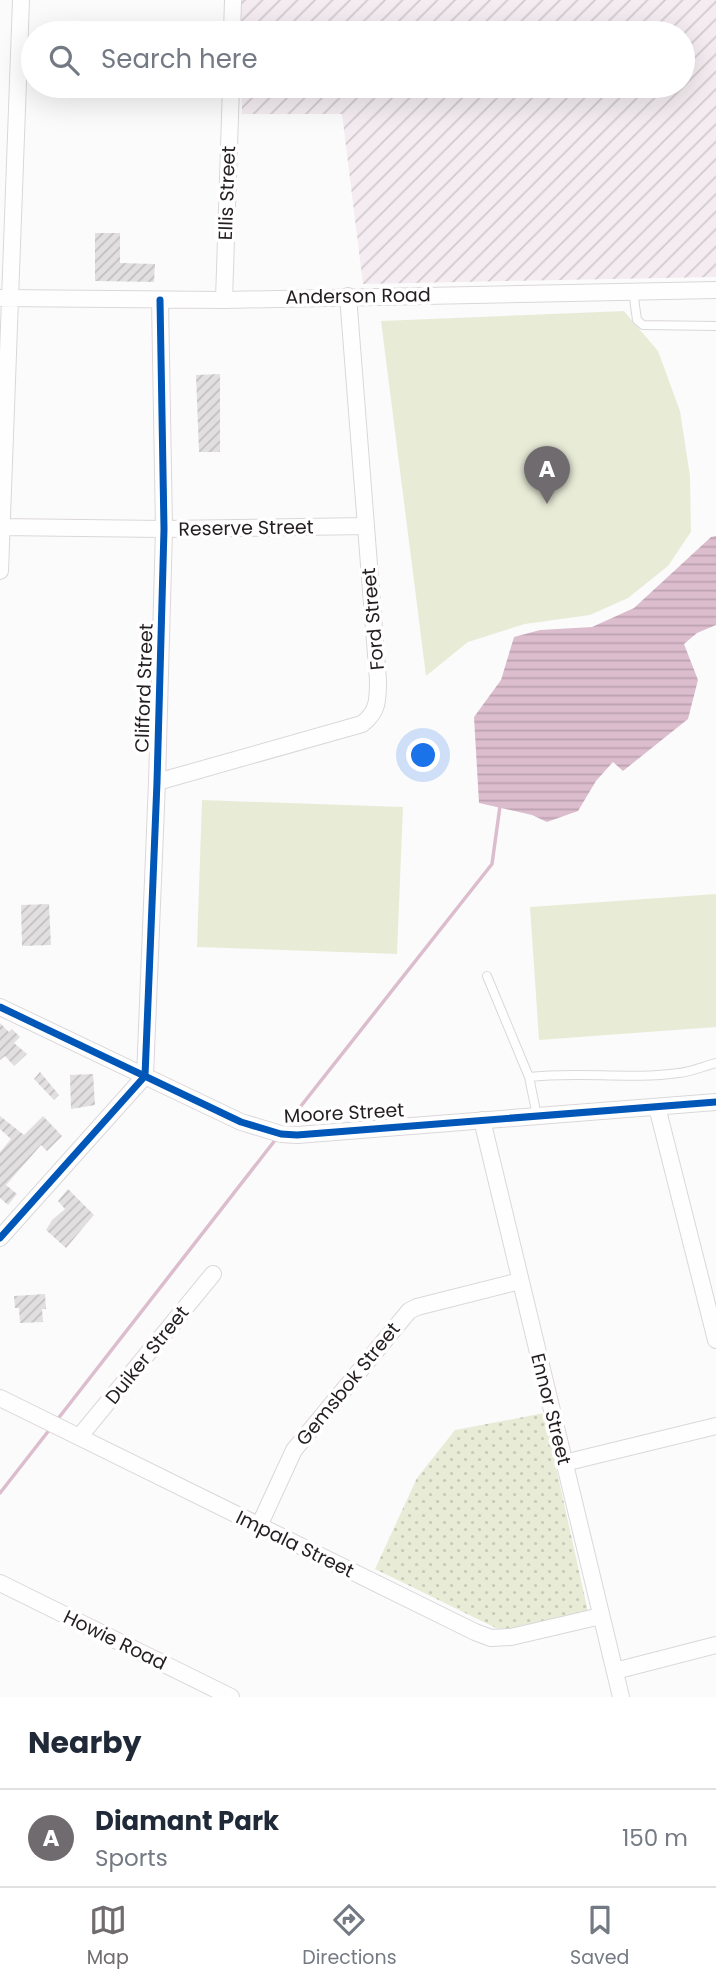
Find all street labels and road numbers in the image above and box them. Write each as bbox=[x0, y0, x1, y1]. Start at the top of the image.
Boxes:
street label: Ellis Street bbox=[212, 145, 242, 241]
street label: Anderson Road bbox=[285, 281, 431, 311]
street label: Reserve Street bbox=[178, 513, 314, 543]
street label: Ford Street bbox=[355, 567, 391, 671]
street label: Clifford Street bbox=[128, 623, 160, 753]
street label: Moore Street bbox=[283, 1096, 405, 1130]
street label: Duiker Street bbox=[99, 1300, 195, 1410]
street label: Gemsbok Street bbox=[290, 1317, 406, 1451]
street label: Ennor Street bbox=[524, 1350, 578, 1468]
street label: Impala Street bbox=[231, 1504, 359, 1584]
street label: Howie Road bbox=[59, 1603, 171, 1677]

